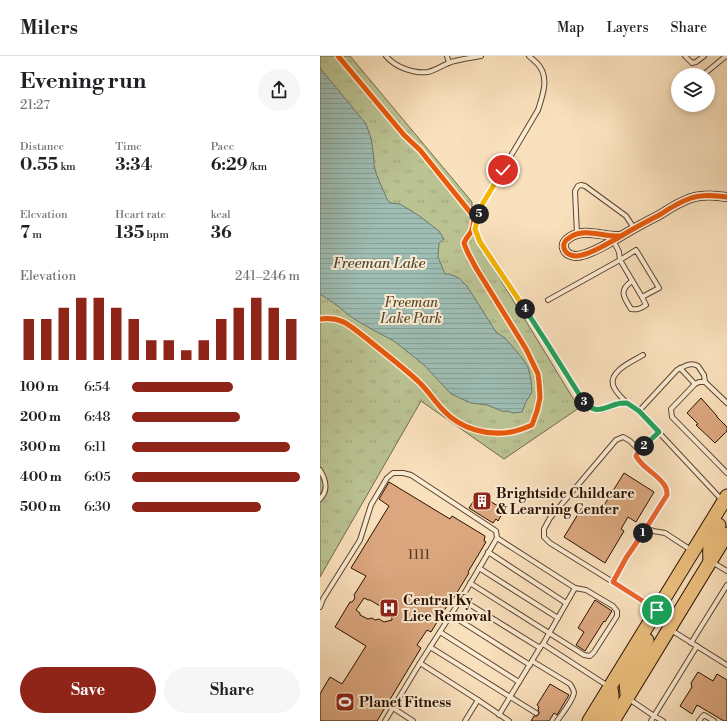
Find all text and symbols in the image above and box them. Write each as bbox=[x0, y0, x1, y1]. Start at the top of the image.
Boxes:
text: Milers bbox=[20, 16, 78, 40]
text: Map bbox=[557, 19, 584, 37]
text: Layers bbox=[606, 19, 649, 37]
text: Share bbox=[671, 19, 707, 37]
text: Evening run bbox=[20, 68, 146, 95]
map controls bbox=[671, 68, 715, 112]
button: layers bbox=[671, 68, 715, 112]
button: share bbox=[258, 69, 300, 111]
text: 21:27 bbox=[20, 97, 50, 113]
text: Distance bbox=[20, 140, 64, 154]
text: Time bbox=[115, 140, 142, 154]
text: Pace bbox=[211, 140, 234, 154]
pin bbox=[486, 153, 520, 187]
text: 0.55 bbox=[20, 154, 58, 176]
text: 3:34 bbox=[115, 154, 152, 176]
text: 6:29 bbox=[211, 154, 247, 176]
icon: check bbox=[492, 159, 514, 181]
text: km bbox=[58, 160, 76, 174]
text: /km bbox=[247, 160, 267, 174]
pin: 5 bbox=[469, 204, 489, 224]
text: 5 bbox=[476, 207, 482, 221]
text: Elevation bbox=[20, 208, 68, 222]
text: Heart rate bbox=[115, 208, 166, 222]
text: kcal bbox=[211, 208, 231, 222]
text: 7 bbox=[20, 222, 30, 244]
text: 135 bbox=[115, 222, 144, 244]
text: 36 bbox=[211, 222, 232, 244]
text: m bbox=[30, 228, 42, 242]
text: bpm bbox=[144, 228, 169, 242]
water label: Freeman Lake bbox=[332, 254, 426, 273]
text: Elevation bbox=[20, 268, 76, 284]
text: 241–246 m bbox=[235, 268, 300, 284]
park label: Freeman Lake Park bbox=[379, 294, 442, 328]
pin: 4 bbox=[515, 299, 535, 319]
text: 4 bbox=[521, 302, 529, 316]
text: 100 m bbox=[20, 379, 59, 395]
text: 6:54 bbox=[84, 379, 110, 395]
pin: 3 bbox=[574, 392, 594, 412]
text: 3 bbox=[581, 395, 587, 409]
text: 200 m bbox=[20, 409, 61, 425]
text: 6:48 bbox=[84, 409, 111, 425]
pin: 2 bbox=[634, 436, 654, 456]
text: 300 m bbox=[20, 439, 61, 455]
text: 6:11 bbox=[84, 439, 106, 455]
text: 2 bbox=[641, 439, 647, 453]
text: 400 m bbox=[20, 469, 62, 485]
text: 6:05 bbox=[84, 469, 111, 485]
place label: Brightside Childcare & Learning Center bbox=[496, 485, 635, 519]
building icon: Brightside Childcare & Learning Center bbox=[471, 490, 493, 512]
text: 500 m bbox=[20, 499, 61, 515]
text: 6:30 bbox=[84, 499, 111, 515]
pin: 1 bbox=[633, 523, 653, 543]
text: 1 bbox=[640, 526, 646, 540]
house number: 1111 bbox=[408, 548, 431, 563]
place label: Central Ky Lice Removal bbox=[403, 592, 492, 626]
pin bbox=[640, 593, 674, 627]
hospital icon: Central Ky Lice Removal bbox=[378, 597, 400, 619]
icon: arrive bbox=[646, 599, 668, 621]
button: Save bbox=[20, 667, 156, 713]
button: Share bbox=[164, 667, 300, 713]
sports icon: Planet Fitness bbox=[334, 691, 356, 713]
place label: Planet Fitness bbox=[359, 694, 451, 712]

